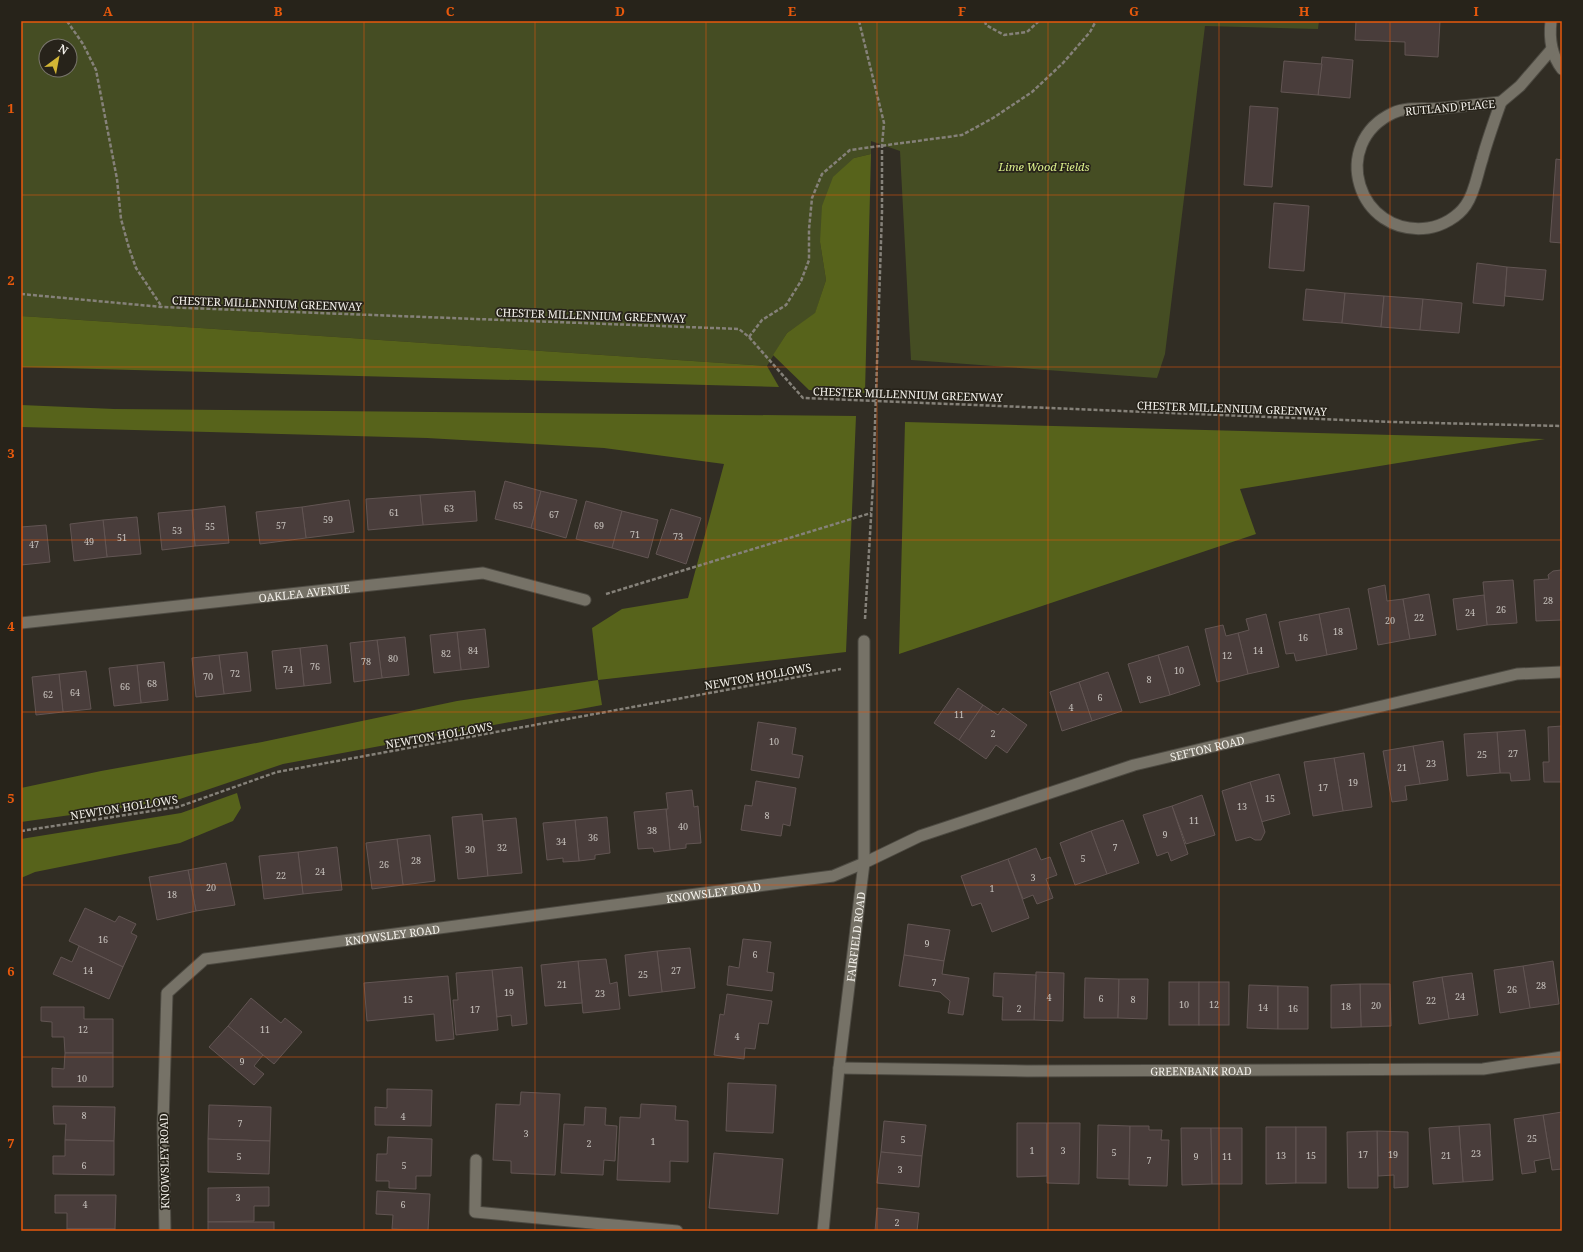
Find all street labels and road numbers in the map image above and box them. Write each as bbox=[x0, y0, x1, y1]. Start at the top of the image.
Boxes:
street label: RUTLAND PLACE bbox=[1404, 96, 1496, 118]
street label: CHESTER MILLENNIUM GREENWAY bbox=[172, 292, 362, 314]
street label: CHESTER MILLENNIUM GREENWAY bbox=[496, 304, 686, 326]
street label: CHESTER MILLENNIUM GREENWAY bbox=[813, 383, 1003, 405]
street label: CHESTER MILLENNIUM GREENWAY bbox=[1137, 397, 1327, 419]
street label: OAKLEA AVENUE bbox=[258, 580, 351, 605]
street label: NEWTON HOLLOWS bbox=[703, 659, 813, 693]
street label: NEWTON HOLLOWS bbox=[384, 718, 494, 752]
street label: SEFTON ROAD bbox=[1168, 732, 1246, 764]
street label: NEWTON HOLLOWS bbox=[69, 791, 179, 823]
street label: KNOWSLEY ROAD bbox=[665, 878, 762, 905]
street label: FAIRFIELD ROAD bbox=[842, 891, 868, 983]
street label: KNOWSLEY ROAD bbox=[344, 921, 441, 948]
street label: GREENBANK ROAD bbox=[1150, 1063, 1252, 1078]
street label: KNOWSLEY ROAD bbox=[156, 1113, 172, 1209]

